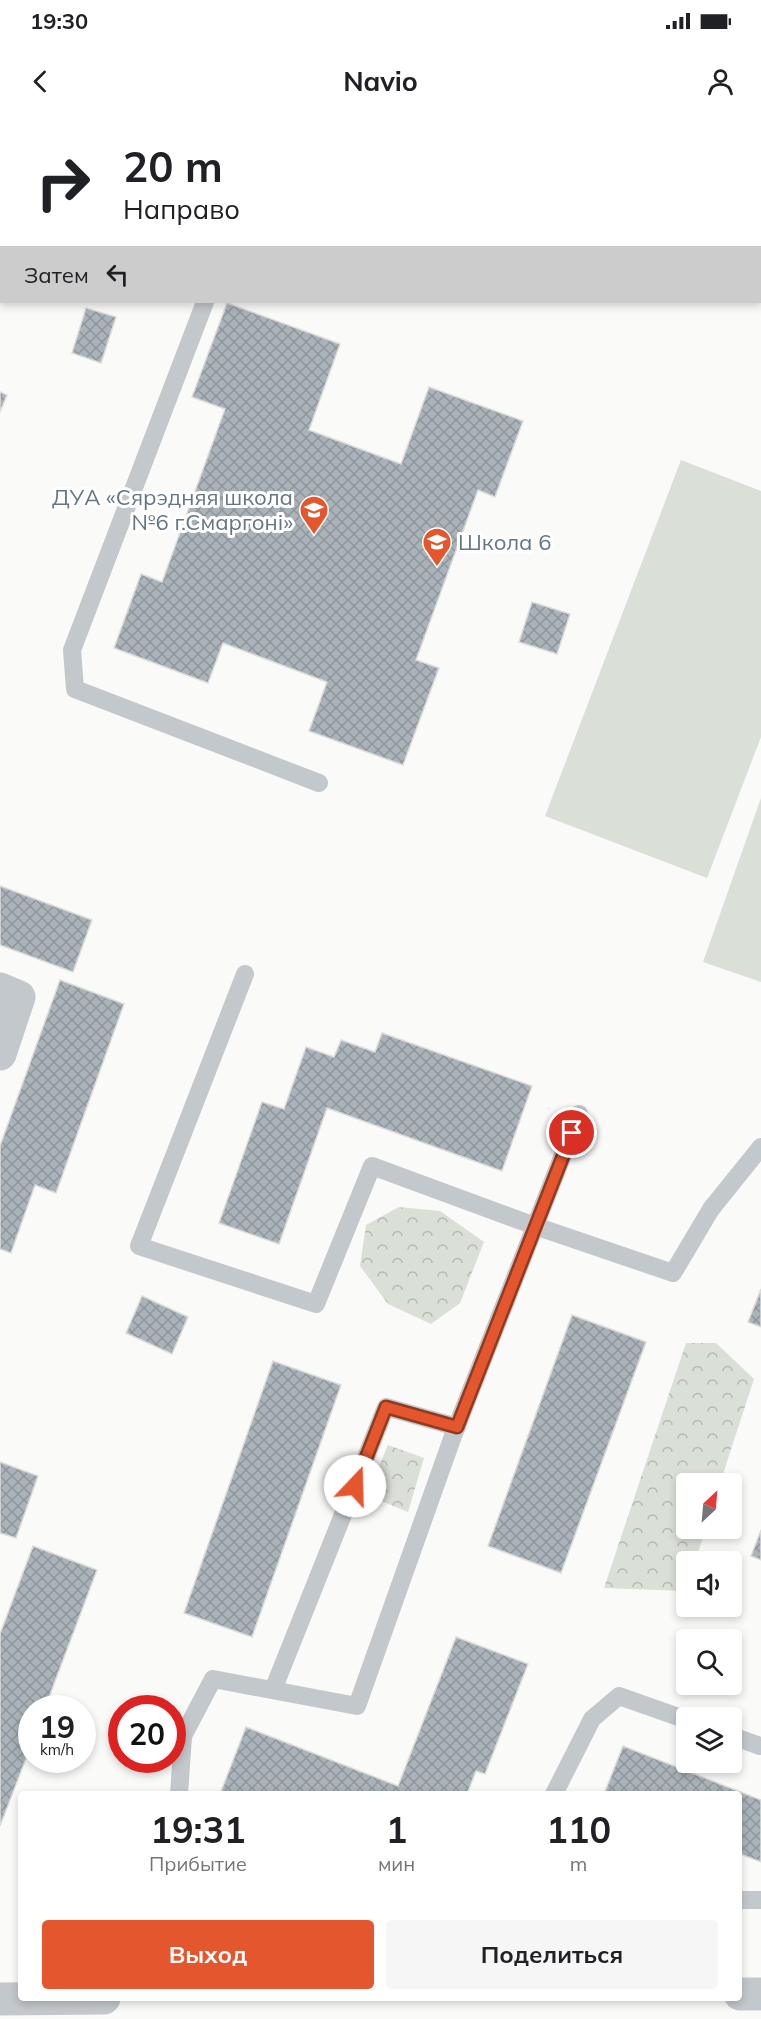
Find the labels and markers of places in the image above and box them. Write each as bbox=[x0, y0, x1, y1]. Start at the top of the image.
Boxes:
place label: ДУА «Сярэдняя школа №6 г.Смаргоні» bbox=[52, 483, 293, 536]
school or university icon: ДУА «Сярэдняя школа №6 г.Смаргоні» bbox=[298, 494, 330, 536]
school or university icon: Школа 6 bbox=[421, 526, 453, 568]
place label: Школа 6 bbox=[458, 528, 551, 556]
pin bbox=[546, 1107, 597, 1158]

